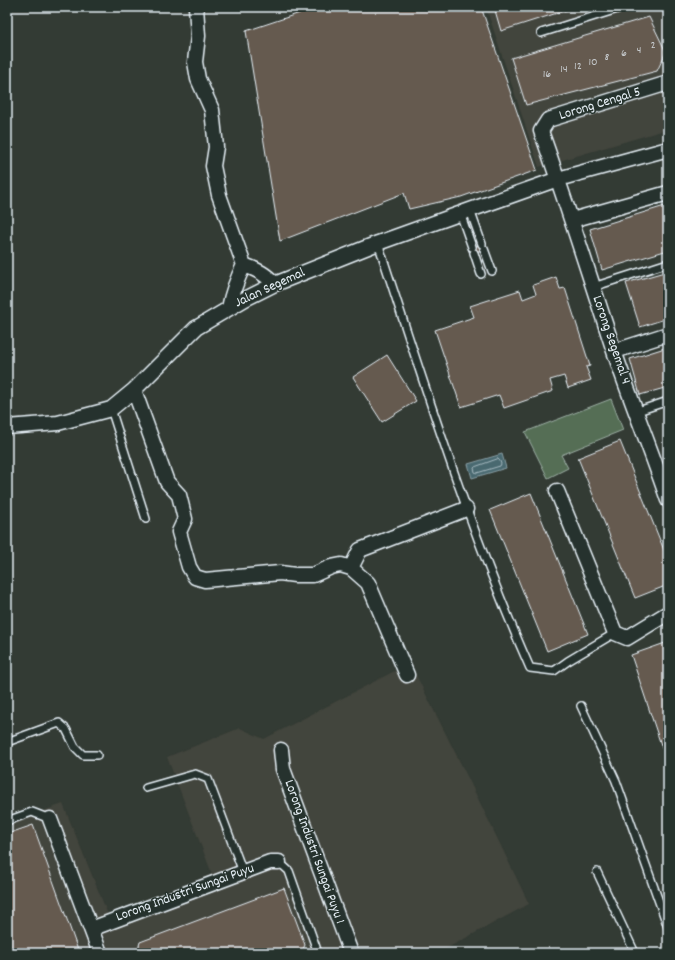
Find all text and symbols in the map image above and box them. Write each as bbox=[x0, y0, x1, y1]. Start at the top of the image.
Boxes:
house number: 2 bbox=[650, 37, 656, 54]
house number: 4 bbox=[637, 42, 642, 59]
house number: 6 bbox=[621, 45, 627, 62]
house number: 8 bbox=[605, 49, 610, 66]
house number: 10 bbox=[588, 54, 598, 71]
house number: 12 bbox=[574, 58, 582, 75]
house number: 14 bbox=[560, 61, 568, 78]
house number: 16 bbox=[543, 66, 551, 83]
street label: Lorong Cengal 5 bbox=[557, 82, 643, 126]
street label: Jalan Segemal bbox=[232, 263, 309, 313]
street label: Lorong Segemal 4 bbox=[587, 293, 635, 387]
street label: Lorong Industri Sungai Puyu 1 bbox=[279, 777, 349, 927]
street label: Lorong Industri Sungai Puyu bbox=[113, 859, 257, 927]

